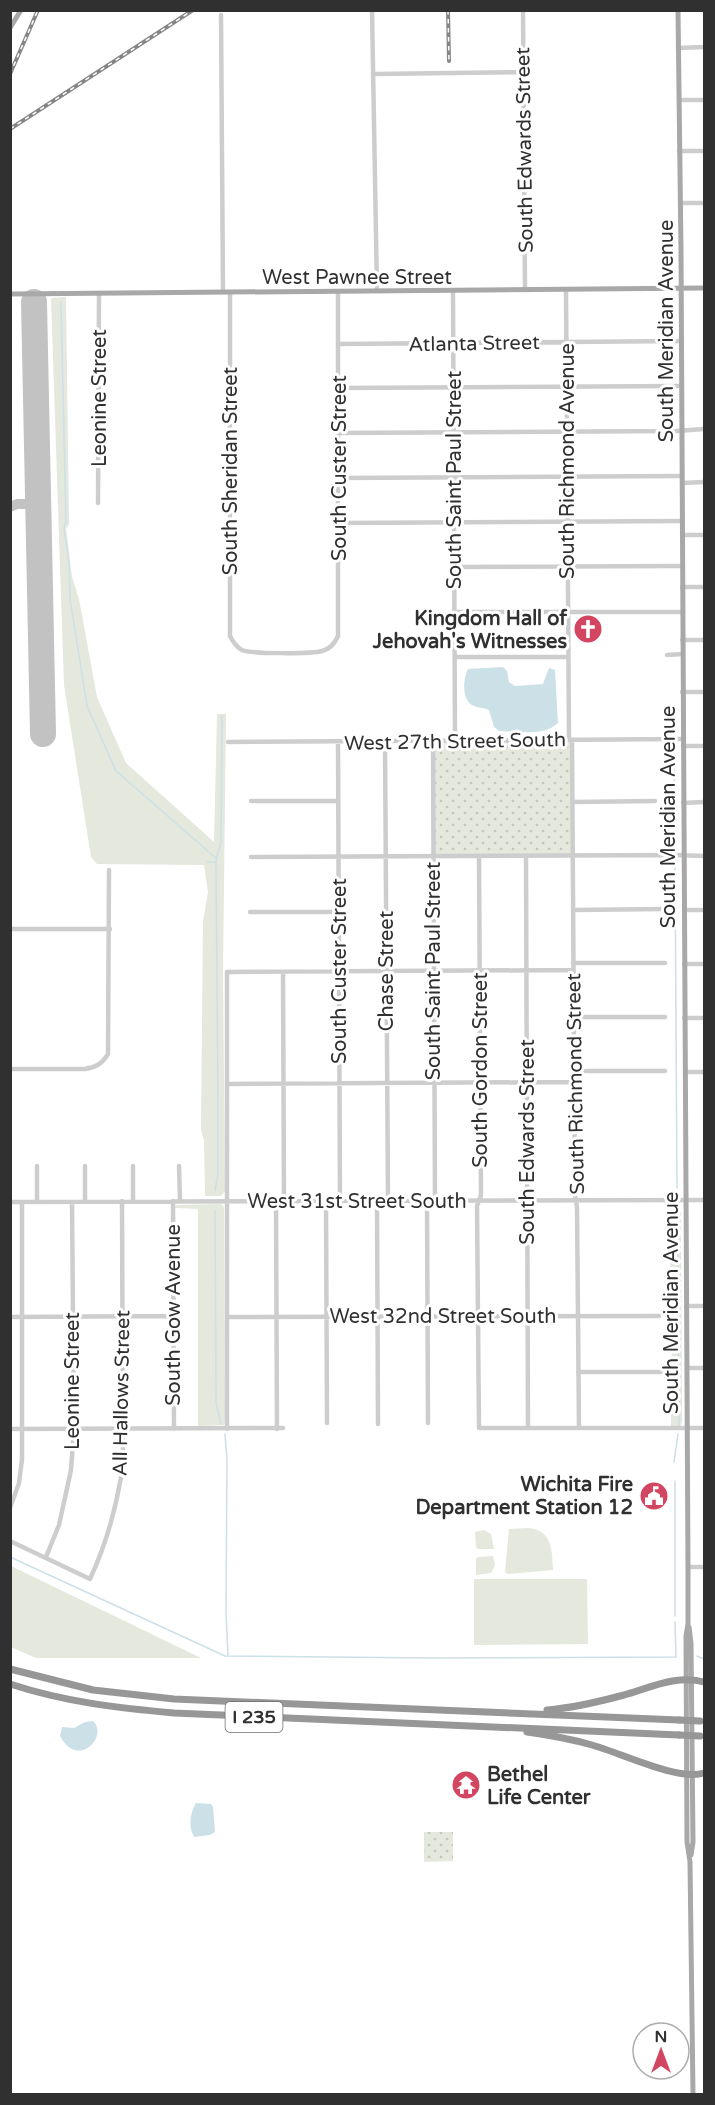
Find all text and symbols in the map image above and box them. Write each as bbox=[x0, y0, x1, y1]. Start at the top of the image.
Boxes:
street label: South Edwards Street bbox=[511, 47, 539, 253]
street label: South Meridian Avenue bbox=[655, 220, 679, 442]
street label: West Pawnee Street bbox=[262, 266, 452, 290]
street label: Leonine Street bbox=[88, 329, 112, 467]
street label: Atlanta Street bbox=[408, 331, 540, 357]
street label: South Richmond Avenue bbox=[556, 343, 580, 579]
street label: South Sheridan Street bbox=[219, 366, 243, 575]
street label: South Saint Paul Street bbox=[443, 370, 467, 589]
street label: South Custer Street bbox=[328, 375, 352, 561]
place label: Kingdom Hall of Jehovah's Witnesses bbox=[372, 607, 567, 654]
church icon: Kingdom Hall of Jehovah's Witnesses bbox=[572, 613, 604, 645]
street label: South Meridian Avenue bbox=[657, 706, 681, 928]
street label: West 27th Street South bbox=[344, 728, 566, 756]
street label: South Saint Paul Street bbox=[422, 861, 446, 1080]
street label: South Custer Street bbox=[328, 878, 352, 1064]
street label: Chase Street bbox=[375, 910, 399, 1031]
street label: South Gordon Street bbox=[469, 972, 493, 1168]
street label: South Richmond Street bbox=[562, 973, 590, 1195]
street label: South Edwards Street bbox=[516, 1039, 540, 1245]
street label: West 31st Street South bbox=[247, 1190, 467, 1214]
street label: South Meridian Avenue bbox=[660, 1192, 684, 1414]
street label: South Gow Avenue bbox=[162, 1224, 186, 1406]
street label: West 32nd Street South bbox=[330, 1305, 556, 1329]
street label: All Hallows Street bbox=[109, 1309, 135, 1476]
street label: Leonine Street bbox=[61, 1312, 85, 1450]
place label: Wichita Fire Department Station 12 bbox=[416, 1473, 633, 1520]
public building icon: Wichita Fire Department Station 12 bbox=[638, 1480, 670, 1512]
road number: I 235 bbox=[226, 1702, 282, 1732]
place label: Bethel Life Center bbox=[487, 1763, 591, 1810]
temple icon: Bethel Life Center bbox=[450, 1769, 482, 1801]
north arrow bbox=[631, 2021, 691, 2081]
text: N bbox=[655, 2027, 667, 2047]

